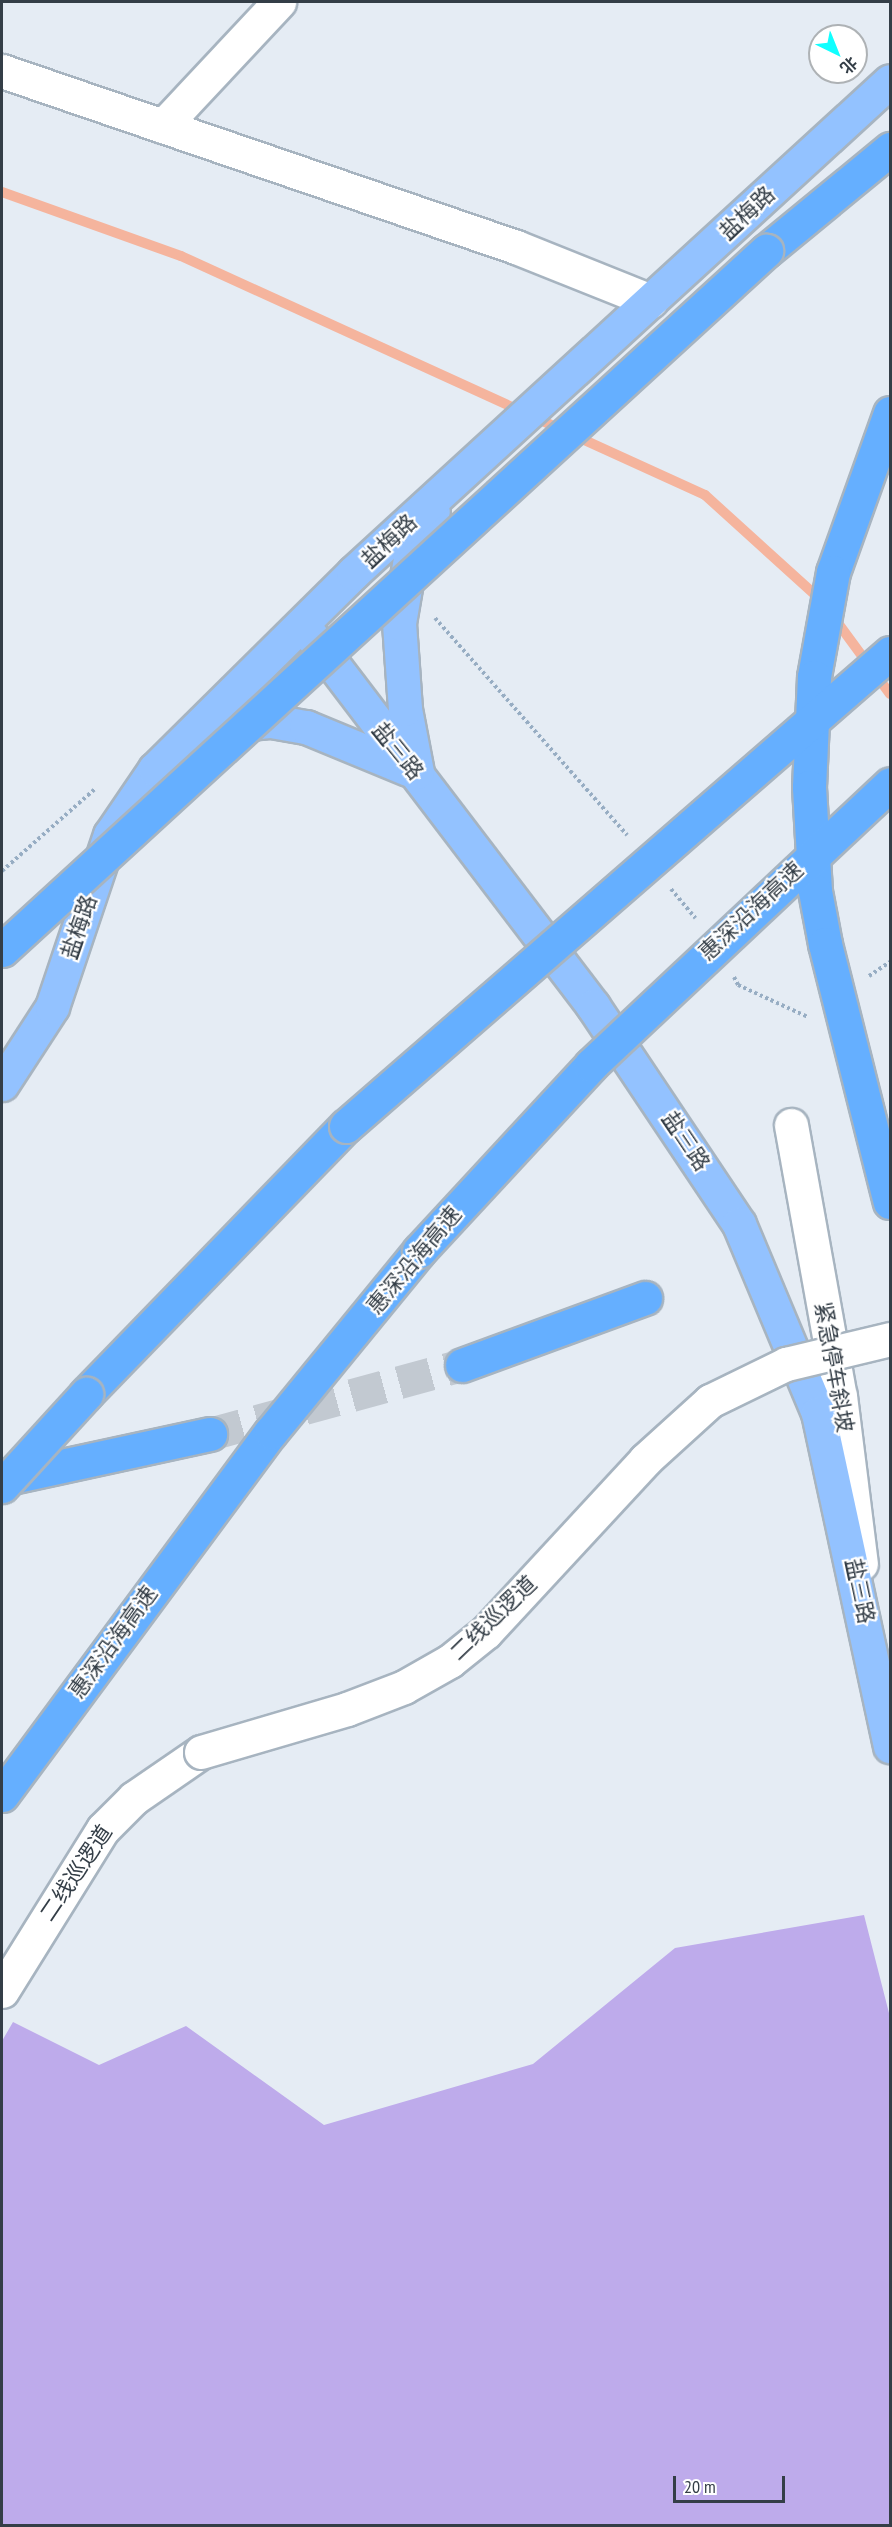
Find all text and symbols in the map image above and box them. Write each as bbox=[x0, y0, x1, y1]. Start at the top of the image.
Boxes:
north arrow bbox=[808, 24, 868, 84]
text: 北 bbox=[836, 53, 862, 78]
street label: 盐梅路 bbox=[714, 181, 780, 245]
street label: 盐梅路 bbox=[356, 509, 422, 573]
street label: 盐三路 bbox=[367, 717, 429, 785]
street label: 惠深沿海高速 bbox=[694, 856, 808, 966]
street label: 盐梅路 bbox=[56, 892, 102, 962]
street label: 盐三路 bbox=[657, 1106, 715, 1176]
street label: 惠深沿海高速 bbox=[361, 1201, 467, 1319]
street label: 紧急停车斜坡 bbox=[810, 1300, 858, 1434]
street label: 盐三路 bbox=[840, 1556, 880, 1626]
street label: 二线巡逻道 bbox=[444, 1570, 542, 1666]
street label: 惠深沿海高速 bbox=[64, 1581, 162, 1703]
street label: 二线巡逻道 bbox=[34, 1820, 118, 1926]
scale bar bbox=[676, 2464, 788, 2502]
text: 20 m bbox=[684, 2475, 716, 2498]

